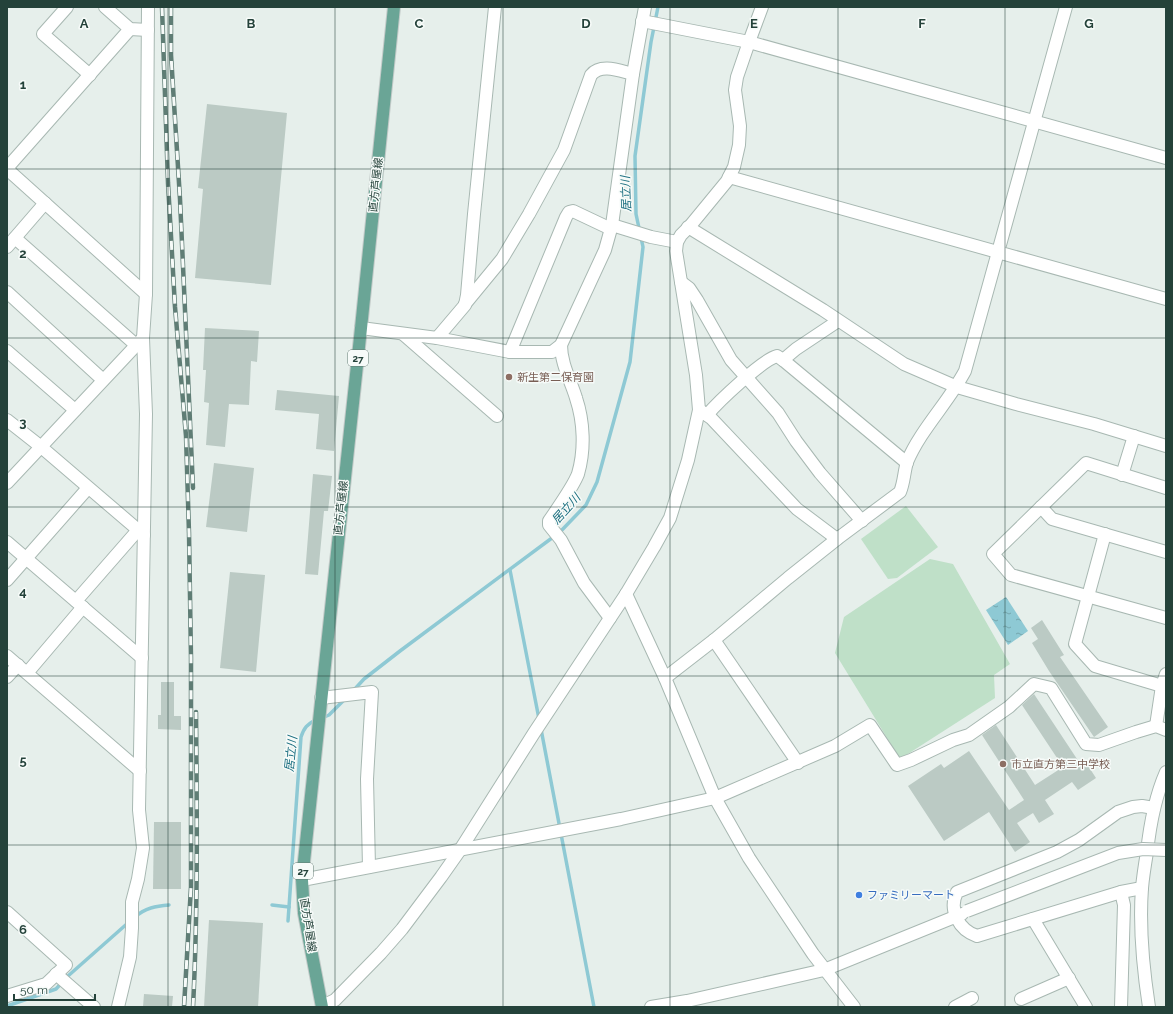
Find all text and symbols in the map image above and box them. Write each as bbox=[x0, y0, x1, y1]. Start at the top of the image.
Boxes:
text: A bbox=[80, 16, 89, 31]
text: B bbox=[247, 16, 256, 31]
text: C bbox=[415, 16, 424, 31]
text: D bbox=[581, 16, 591, 31]
text: E bbox=[750, 16, 758, 31]
text: F bbox=[918, 16, 926, 31]
text: G bbox=[1084, 16, 1094, 31]
text: 1 bbox=[20, 77, 27, 92]
street label: 直方芦屋線 bbox=[367, 157, 385, 213]
water label: 居立川 bbox=[618, 174, 634, 212]
text: 2 bbox=[19, 246, 27, 261]
road number: 27 bbox=[348, 350, 368, 366]
place label: 新生第二保育園 bbox=[517, 371, 594, 384]
marker: 新生第二保育園 bbox=[504, 372, 514, 382]
text: 3 bbox=[19, 415, 27, 430]
street label: 直方芦屋線 bbox=[332, 480, 350, 536]
water label: 居立川 bbox=[549, 489, 585, 527]
text: 4 bbox=[19, 584, 27, 599]
water label: 居立川 bbox=[282, 733, 300, 773]
text: 5 bbox=[19, 753, 27, 768]
place label: 市立直方第三中学校 bbox=[1011, 758, 1110, 771]
marker: 市立直方第三中学校 bbox=[998, 759, 1008, 769]
road number: 27 bbox=[293, 863, 313, 879]
place label: ファミリーマート bbox=[867, 889, 955, 902]
marker: ファミリーマート bbox=[854, 890, 864, 900]
street label: 直方芦屋線 bbox=[297, 897, 319, 953]
text: 6 bbox=[19, 922, 27, 937]
scale bar bbox=[14, 976, 95, 1002]
text: 50 m bbox=[20, 983, 48, 997]

